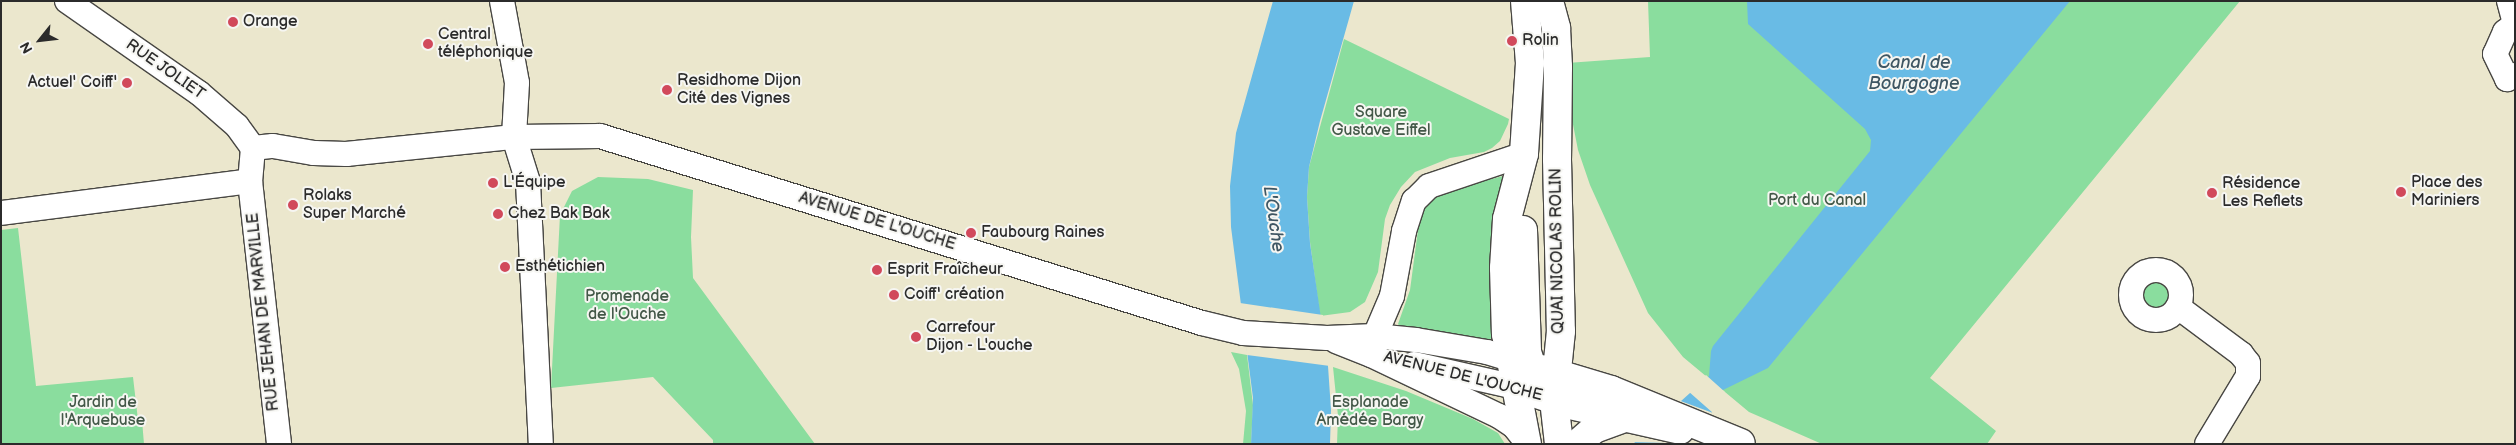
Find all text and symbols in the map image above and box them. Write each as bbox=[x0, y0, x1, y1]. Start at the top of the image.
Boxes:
place label: Orange bbox=[243, 12, 297, 32]
north arrow bbox=[15, 15, 65, 65]
marker: Orange bbox=[227, 16, 239, 28]
place label: Central téléphonique bbox=[438, 25, 533, 63]
place label: Rolin bbox=[1522, 31, 1559, 51]
street label: RUE JOLIET bbox=[121, 35, 209, 105]
marker: Rolin bbox=[1506, 35, 1518, 47]
marker: Central téléphonique bbox=[422, 38, 434, 50]
text: N bbox=[16, 39, 36, 56]
water label: Canal de Bourgogne bbox=[1869, 53, 1959, 96]
place label: Residhome Dijon Cité des Vignes bbox=[677, 71, 801, 109]
place label: Actuel' Coiff' bbox=[28, 73, 117, 93]
marker: Actuel' Coiff' bbox=[121, 77, 133, 89]
marker: Residhome Dijon Cité des Vignes bbox=[661, 84, 673, 96]
park label: Square Gustave Eiffel bbox=[1331, 103, 1431, 141]
street label: QUAI NICOLAS ROLIN bbox=[1547, 168, 1569, 334]
place label: L'Équipe bbox=[503, 173, 565, 193]
place label: Place des Mariniers bbox=[2411, 173, 2482, 211]
place label: Résidence Les Reflets bbox=[2222, 174, 2303, 212]
marker: L'Équipe bbox=[487, 177, 499, 189]
water label: L'Ouche bbox=[1258, 185, 1288, 253]
place label: Rolaks Super Marché bbox=[303, 186, 406, 224]
marker: Place des Mariniers bbox=[2395, 186, 2407, 198]
marker: Résidence Les Reflets bbox=[2206, 187, 2218, 199]
street label: AVENUE DE L'OUCHE bbox=[796, 189, 958, 255]
park label: Port du Canal bbox=[1768, 191, 1866, 211]
marker: Rolaks Super Marché bbox=[287, 199, 299, 211]
place label: Chez Bak Bak bbox=[508, 204, 610, 224]
marker: Chez Bak Bak bbox=[492, 208, 504, 220]
street label: RUE JEHAN DE MARVILLE bbox=[244, 212, 284, 412]
place label: Faubourg Raines bbox=[981, 223, 1104, 243]
marker: Faubourg Raines bbox=[965, 227, 977, 239]
place label: Esthétichien bbox=[515, 257, 605, 277]
place label: Esprit Fraîcheur bbox=[887, 260, 1003, 280]
marker: Esthétichien bbox=[499, 261, 511, 273]
marker: Esprit Fraîcheur bbox=[871, 264, 883, 276]
place label: Coiff' création bbox=[904, 285, 1004, 305]
park label: Promenade de l'Ouche bbox=[585, 287, 669, 325]
marker: Coiff' création bbox=[888, 289, 900, 301]
place label: Carrefour Dijon - L'ouche bbox=[926, 318, 1034, 356]
marker: Carrefour Dijon - L'ouche bbox=[910, 331, 922, 343]
street label: AVENUE DE L'OUCHE bbox=[1382, 348, 1544, 406]
park label: Jardin de l'Arquebuse bbox=[61, 393, 145, 431]
park label: Esplanade Amédée Bargy bbox=[1316, 393, 1424, 431]

